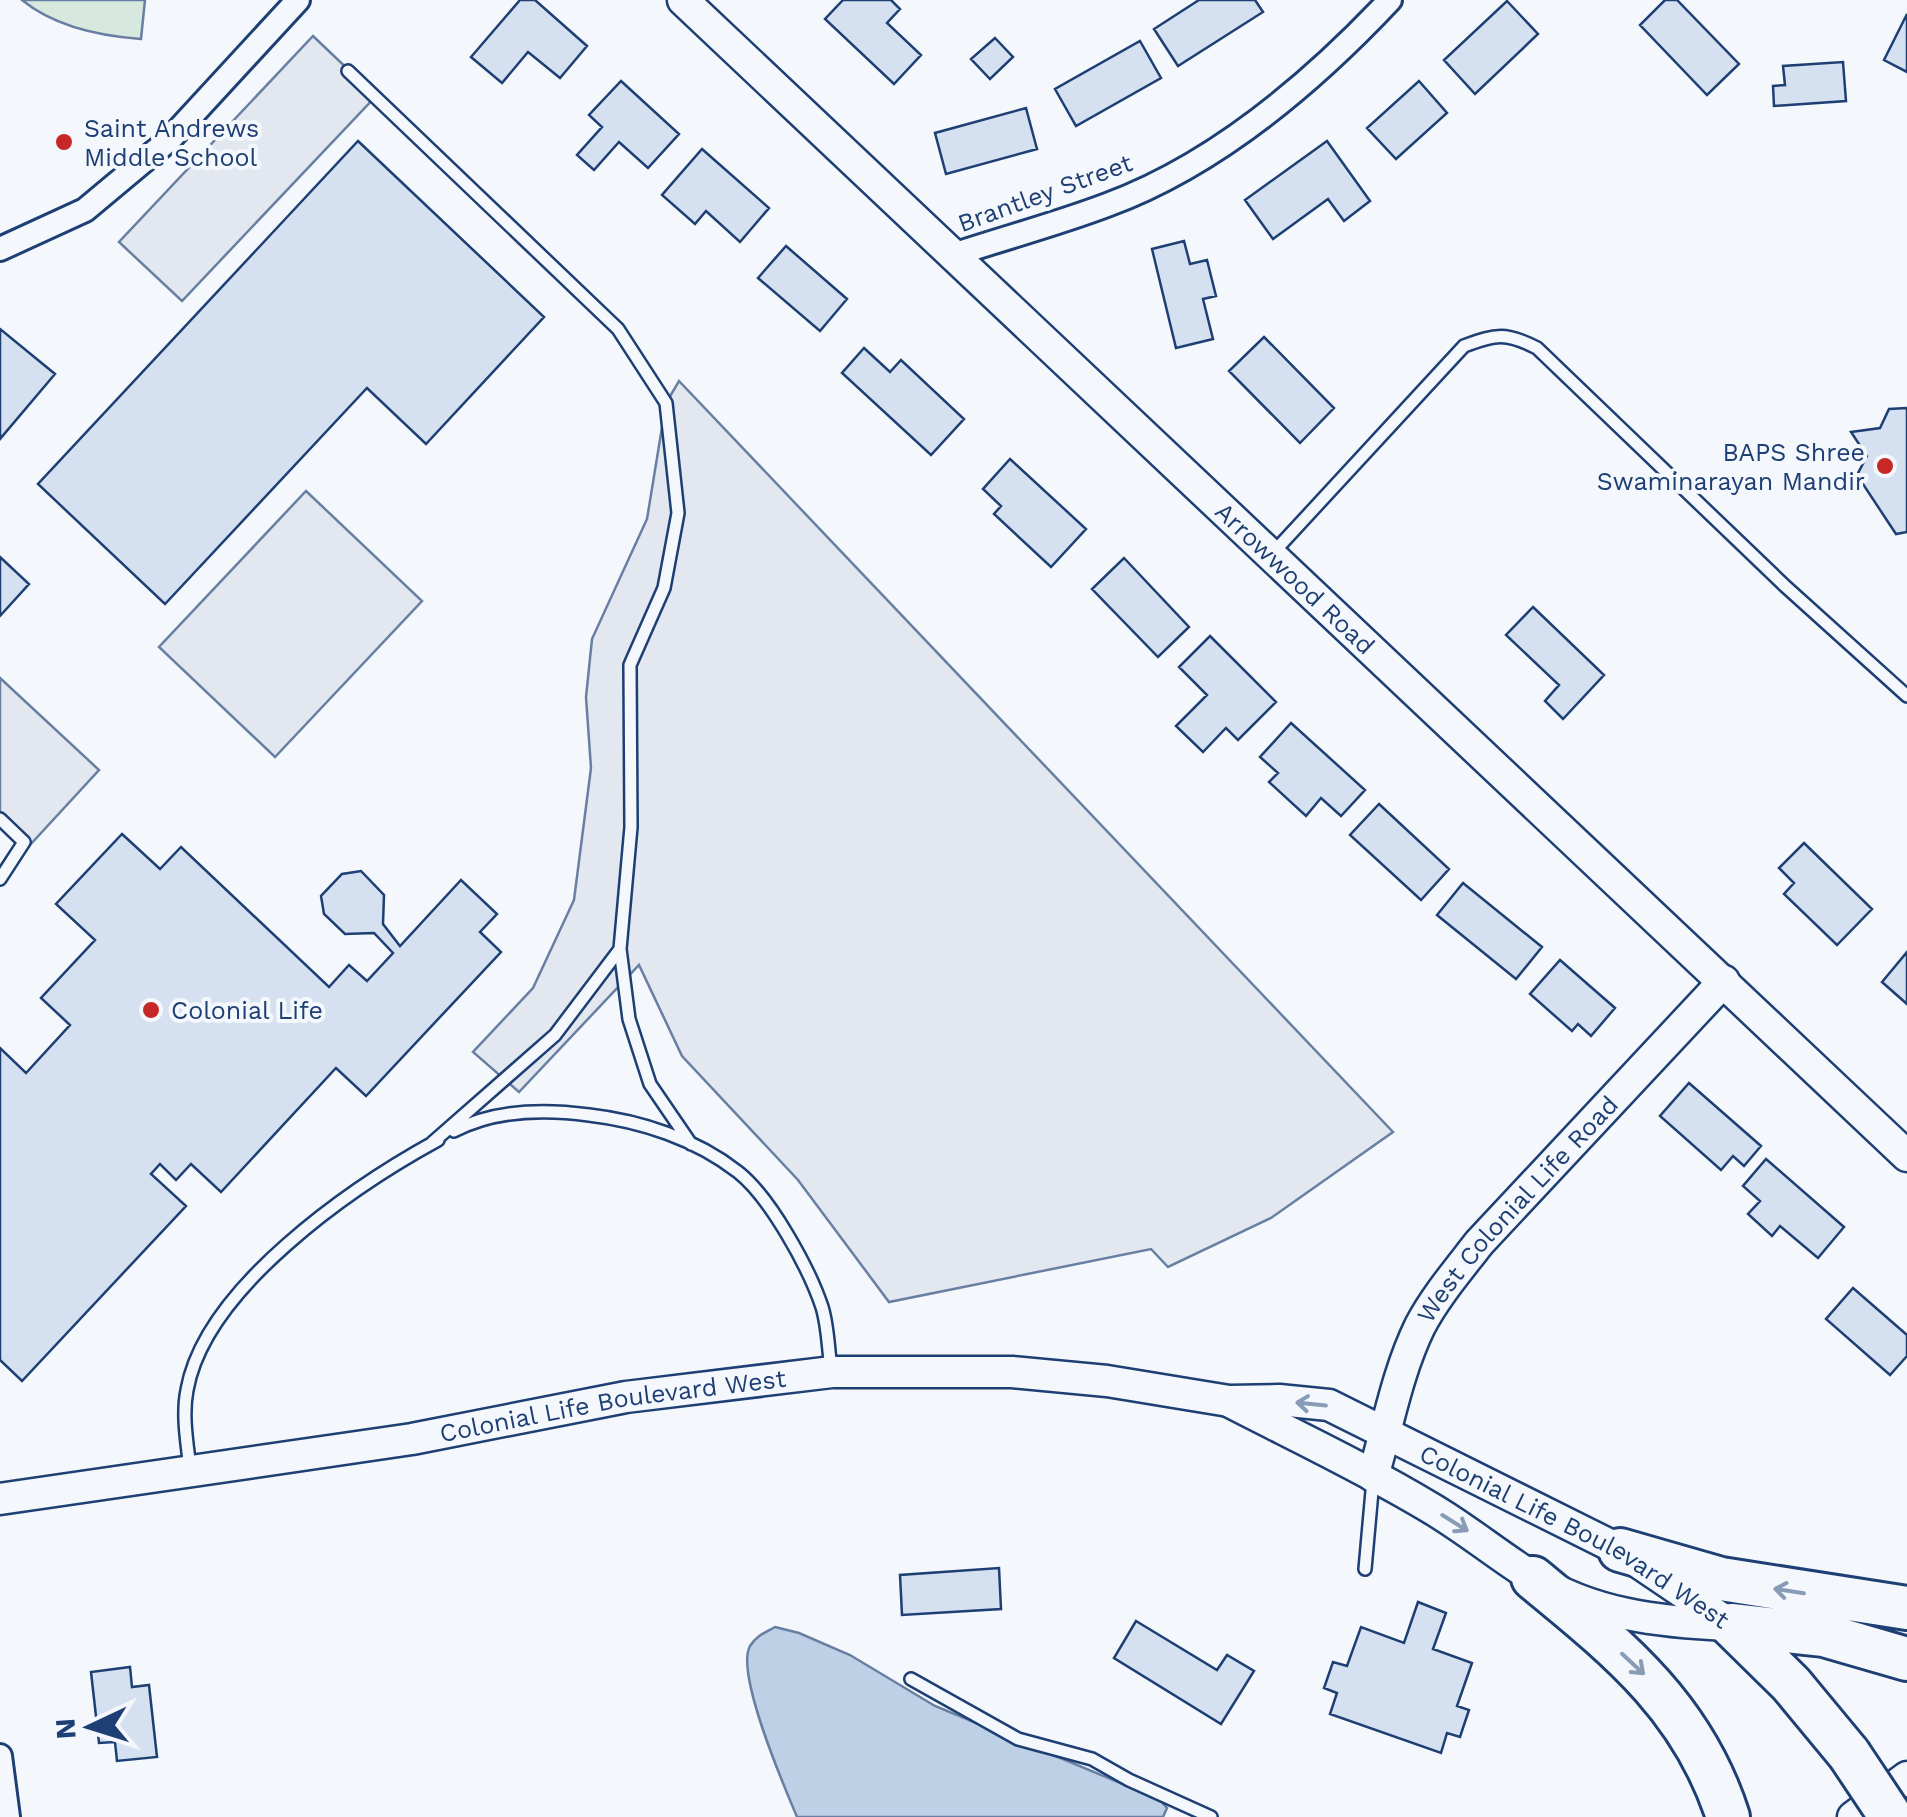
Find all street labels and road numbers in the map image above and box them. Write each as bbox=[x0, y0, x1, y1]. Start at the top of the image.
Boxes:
street label: Brantley Street bbox=[954, 148, 1137, 238]
street label: Arrowwood Road bbox=[1210, 496, 1381, 660]
street label: West Colonial Life Road bbox=[1411, 1090, 1624, 1328]
street label: Colonial Life Boulevard West bbox=[437, 1363, 788, 1448]
street label: Colonial Life Boulevard West bbox=[1415, 1438, 1735, 1634]

